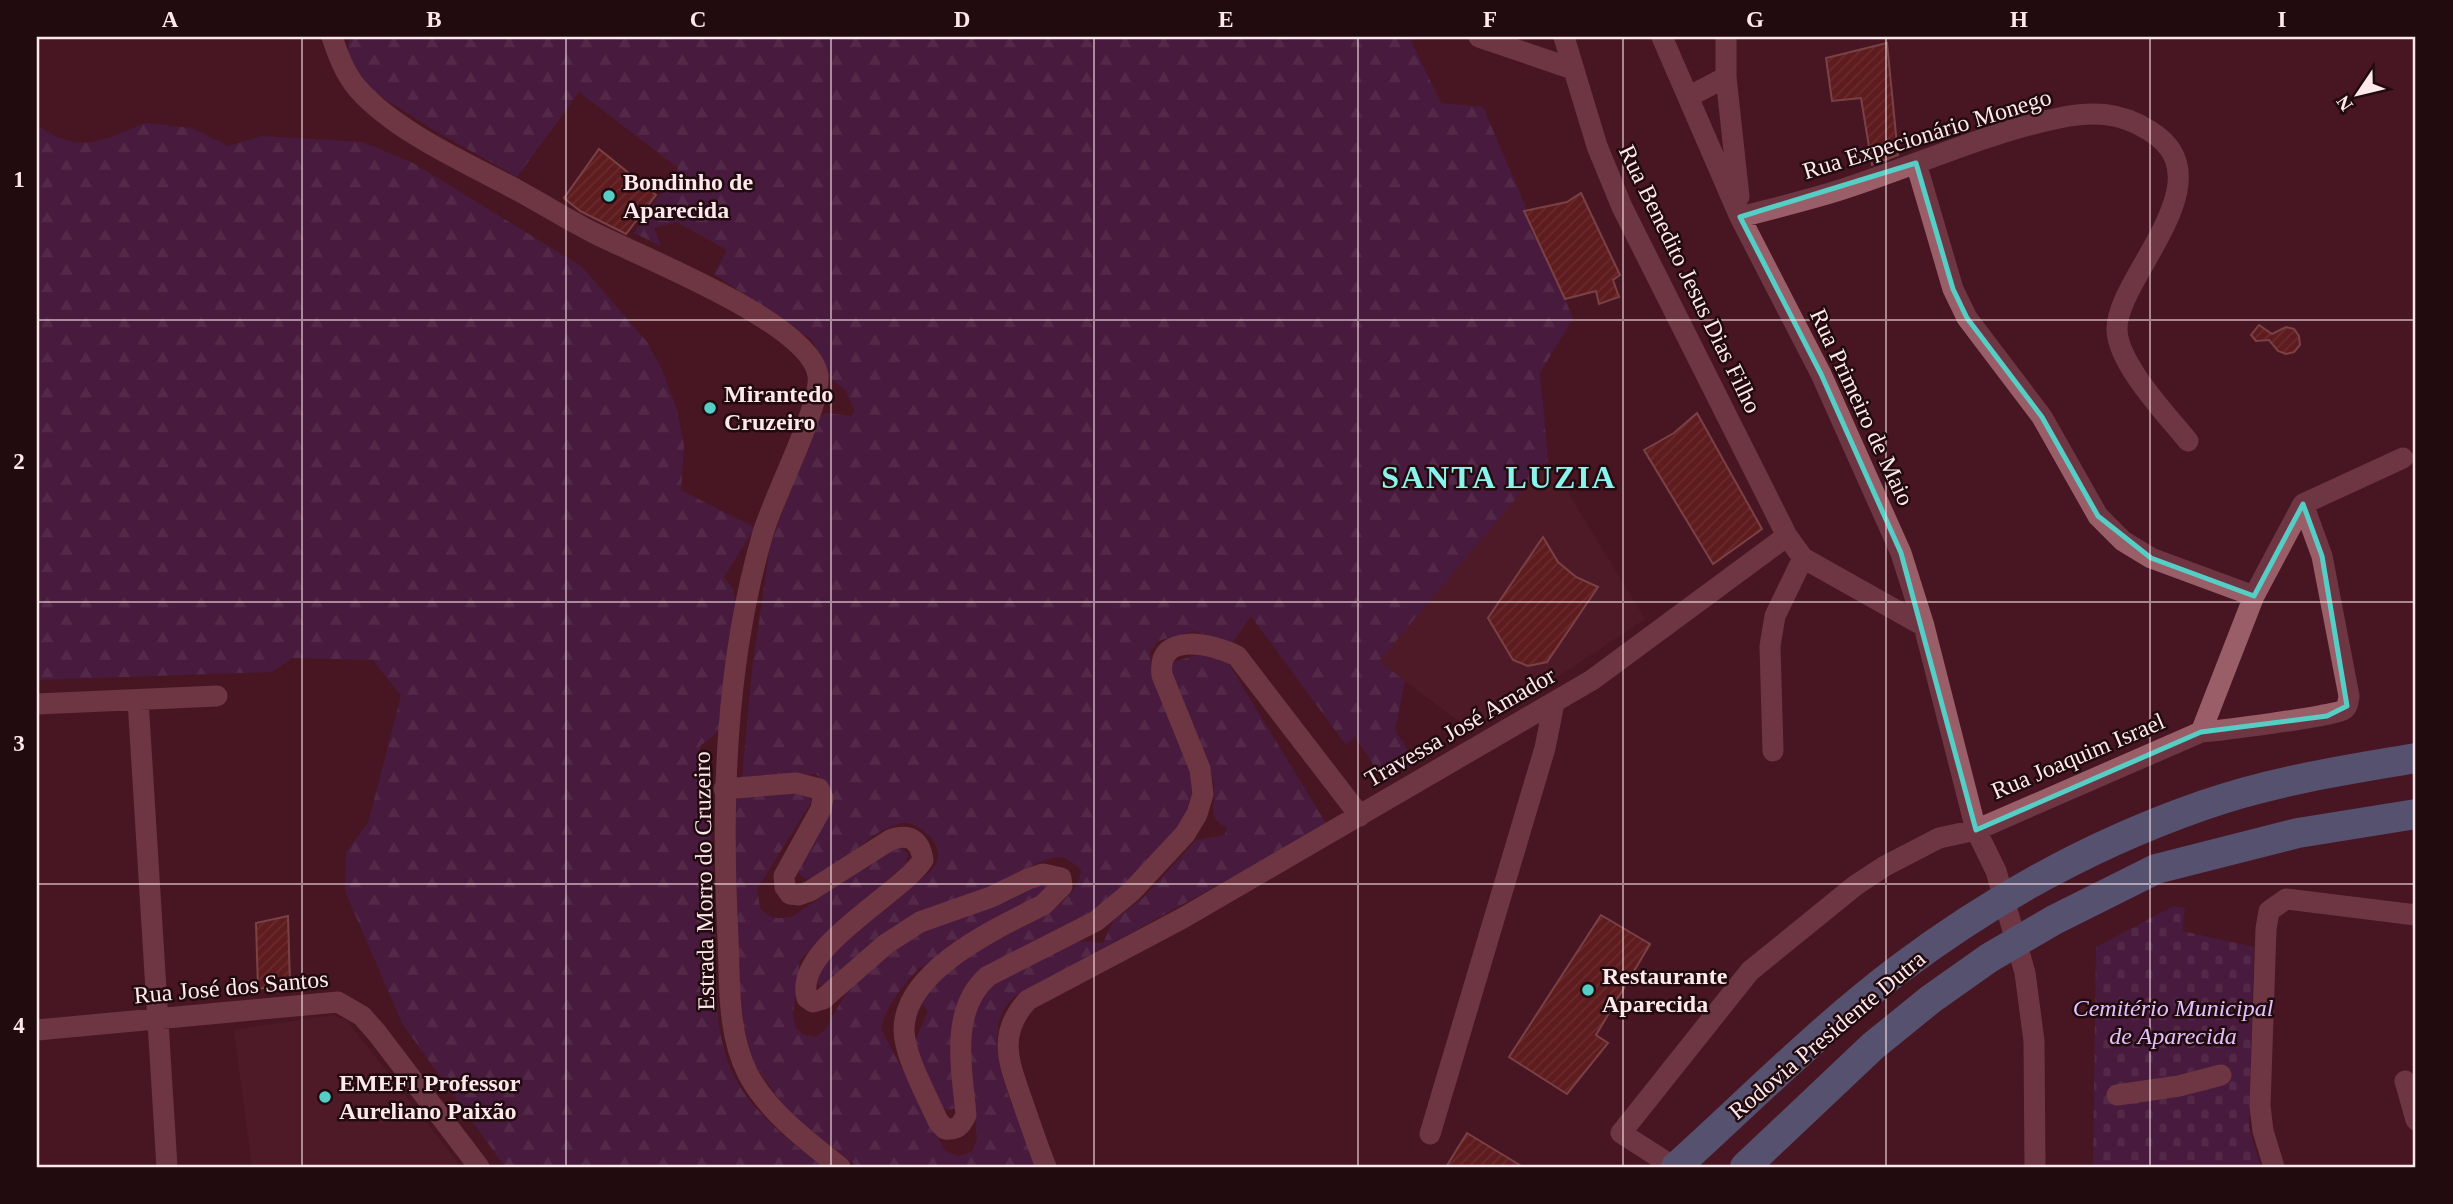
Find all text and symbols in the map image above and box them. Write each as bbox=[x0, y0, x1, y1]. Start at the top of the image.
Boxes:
text: A bbox=[162, 7, 179, 32]
text: B bbox=[426, 7, 442, 32]
text: C bbox=[690, 7, 706, 32]
text: D bbox=[954, 7, 970, 32]
text: E bbox=[1218, 7, 1234, 32]
text: F bbox=[1483, 7, 1497, 32]
text: G bbox=[1746, 7, 1764, 32]
text: H bbox=[2010, 7, 2028, 32]
text: I bbox=[2278, 7, 2287, 32]
north arrow bbox=[2324, 60, 2394, 130]
street label: Rua Expecionário Monego bbox=[1800, 84, 2054, 184]
text: N bbox=[2332, 92, 2357, 115]
street label: Rua Benedito Jesus Dias Filho bbox=[1614, 141, 1766, 417]
text: 1 bbox=[13, 167, 25, 192]
place label: Bondinho de Aparecida bbox=[623, 169, 753, 223]
marker: Bondinho de Aparecida bbox=[601, 188, 617, 204]
street label: Rua Primeiro de Maio bbox=[1805, 305, 1919, 509]
place label: Mirantedo Cruzeiro bbox=[724, 381, 833, 435]
marker: Mirantedo Cruzeiro bbox=[702, 400, 718, 416]
text: 2 bbox=[13, 449, 25, 474]
district label: SANTA LUZIA bbox=[1381, 459, 1617, 495]
street label: Travessa José Amador bbox=[1360, 662, 1560, 792]
street label: Rua Joaquim Israel bbox=[1988, 708, 2169, 804]
text: 3 bbox=[13, 731, 25, 756]
street label: Estrada Morro do Cruzeiro bbox=[689, 751, 719, 1011]
street label: Rodovia Presidente Dutra bbox=[1724, 945, 1931, 1125]
place label: Restaurante Aparecida bbox=[1602, 963, 1728, 1017]
street label: Rua José dos Santos bbox=[133, 966, 329, 1008]
marker: Restaurante Aparecida bbox=[1580, 982, 1596, 998]
park label: Cemitério Municipal de Aparecida bbox=[2073, 995, 2274, 1049]
text: 4 bbox=[13, 1013, 25, 1038]
place label: EMEFI Professor Aureliano Paixão bbox=[339, 1070, 521, 1124]
marker: EMEFI Professor Aureliano Paixão bbox=[317, 1089, 333, 1105]

